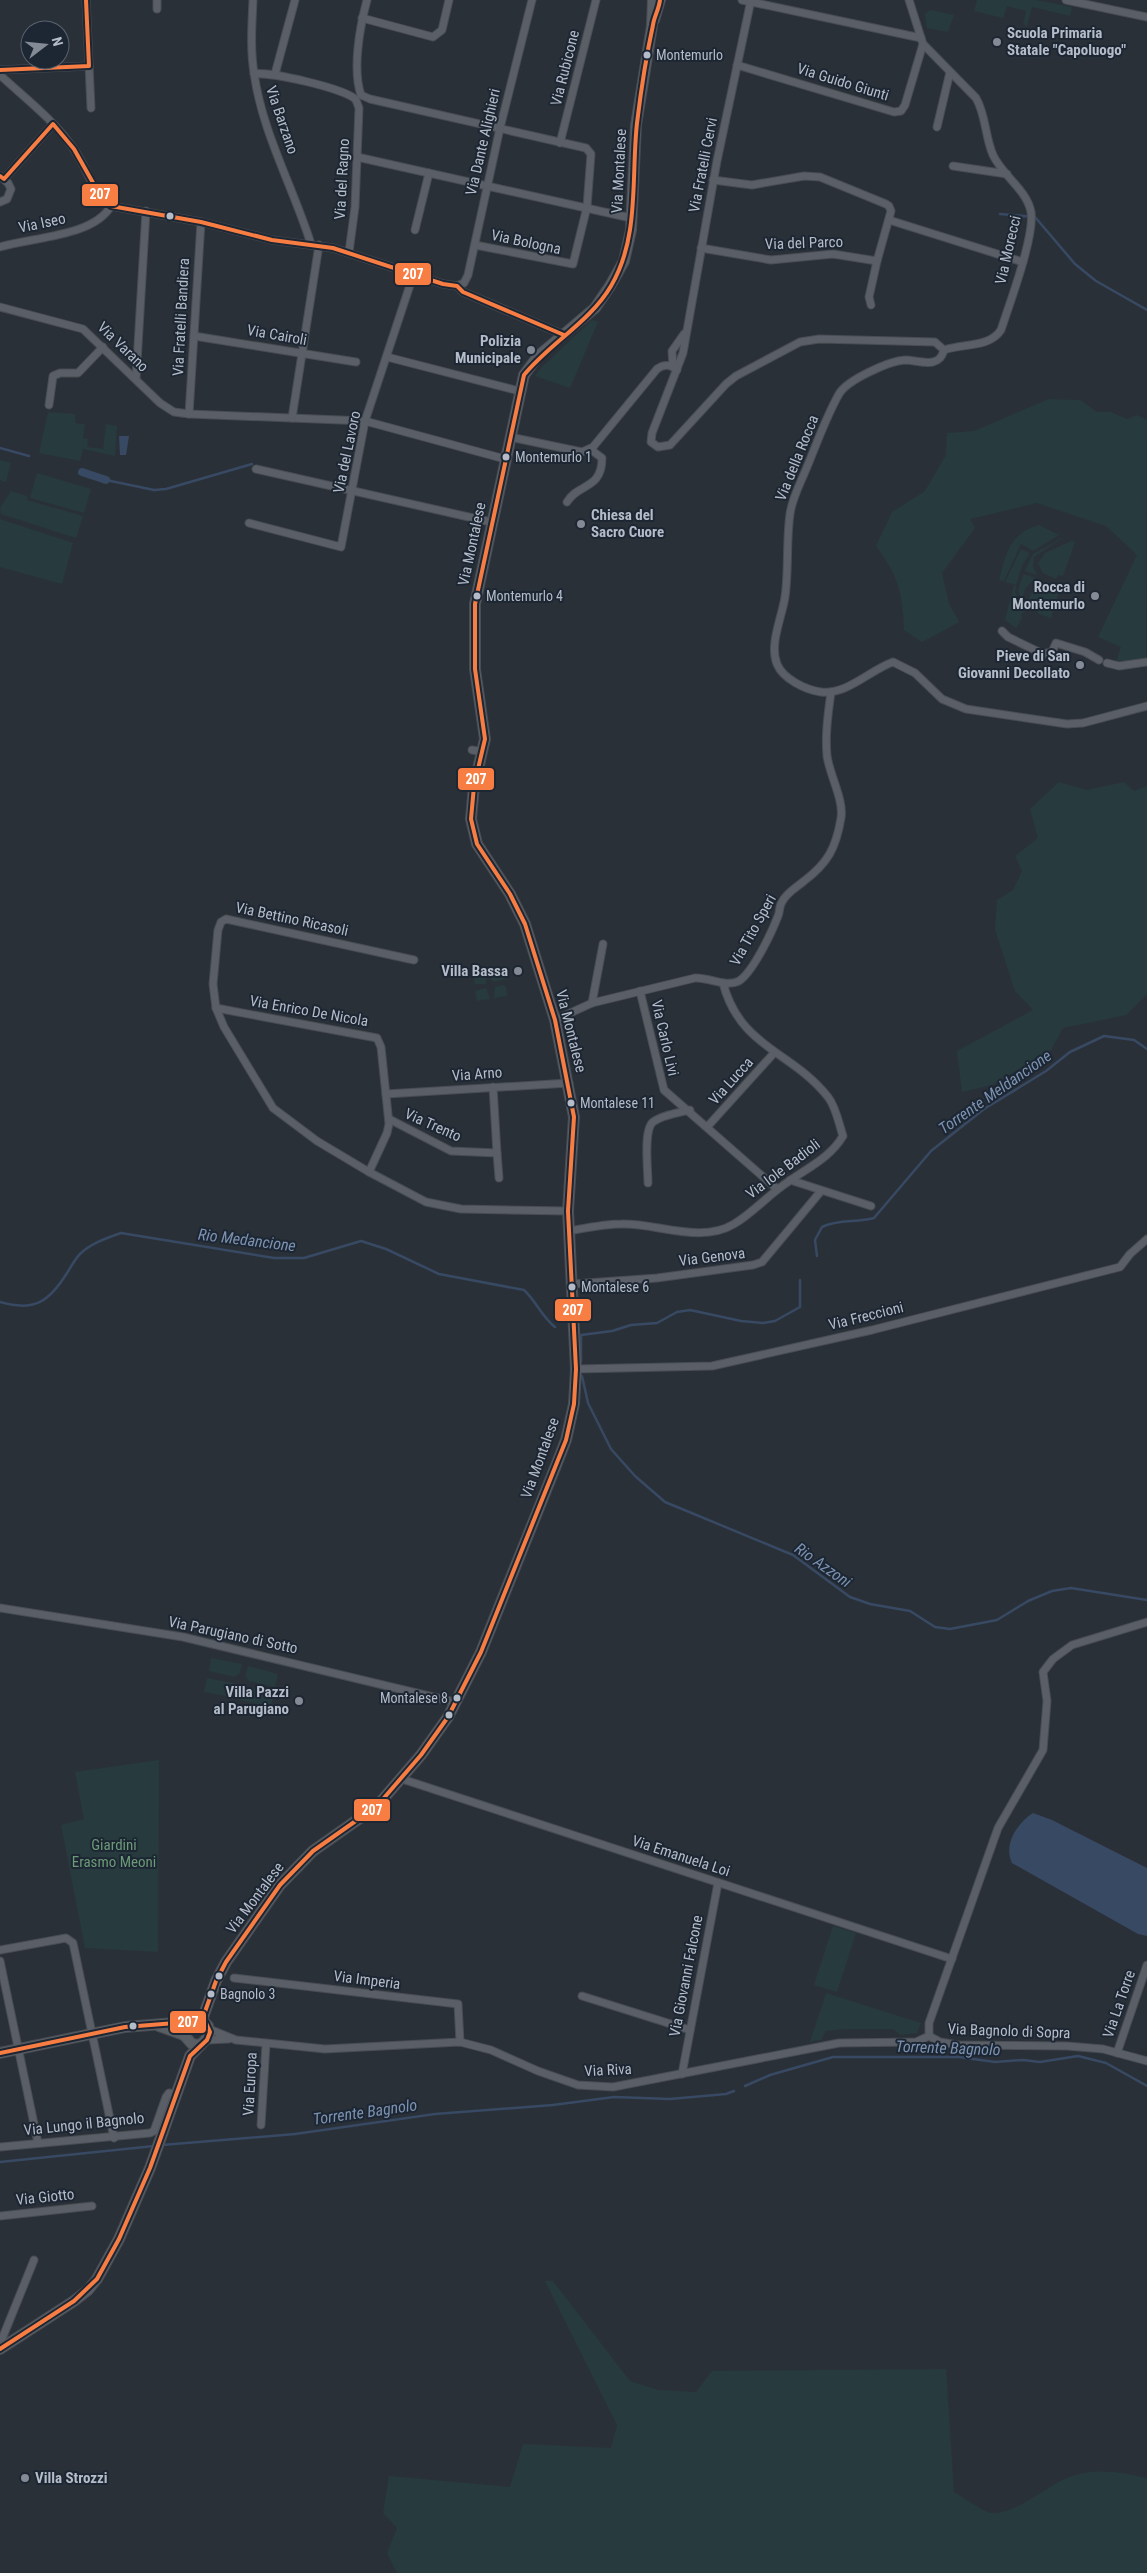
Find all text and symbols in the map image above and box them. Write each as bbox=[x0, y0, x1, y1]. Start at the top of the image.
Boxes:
north arrow bbox=[20, 20, 70, 70]
place label: Scuola Primaria Statale "Capoluogo" bbox=[1007, 24, 1126, 59]
street label: Via Rubicone bbox=[547, 28, 583, 108]
text: N bbox=[49, 35, 66, 48]
marker: Scuola Primaria Statale "Capoluogo" bbox=[991, 36, 1003, 48]
place label: Montemurlo bbox=[656, 47, 723, 63]
marker: Montemurlo bbox=[642, 50, 652, 60]
street label: Via Guido Giunti bbox=[795, 59, 891, 105]
street label: Via Barzano bbox=[262, 84, 302, 156]
street label: Via Dante Alighieri bbox=[462, 87, 504, 197]
street label: Via Fratelli Cervi bbox=[685, 116, 721, 214]
street label: Via Montalese bbox=[608, 128, 630, 214]
street label: Via del Ragno bbox=[331, 138, 353, 220]
line badge: 207 bbox=[81, 183, 119, 207]
text: 207 bbox=[89, 186, 111, 202]
street label: Via Iseo bbox=[17, 209, 67, 237]
unlabelled marker bbox=[165, 211, 175, 221]
street label: Via Morecci bbox=[991, 214, 1025, 286]
street label: Via Bologna bbox=[489, 226, 563, 258]
street label: Via del Parco bbox=[765, 233, 843, 253]
street label: Via Fratelli Bandiera bbox=[169, 257, 193, 377]
line badge: 207 bbox=[394, 262, 432, 286]
text: 207 bbox=[402, 266, 424, 282]
street label: Via Varano bbox=[94, 318, 152, 376]
street label: Via Cairoli bbox=[246, 321, 308, 349]
place label: Polizia Municipale bbox=[455, 332, 521, 367]
marker: Polizia Municipale bbox=[525, 344, 537, 356]
street label: Via del Lavoro bbox=[329, 409, 365, 495]
street label: Via della Rocca bbox=[772, 412, 822, 504]
place label: Montemurlo 1 bbox=[515, 449, 592, 465]
marker: Montemurlo 1 bbox=[501, 452, 511, 462]
street label: Via Montalese bbox=[454, 501, 490, 587]
place label: Chiesa del Sacro Cuore bbox=[591, 506, 664, 541]
marker: Chiesa del Sacro Cuore bbox=[575, 518, 587, 530]
place label: Rocca di Montemurlo bbox=[1012, 578, 1085, 613]
place label: Montemurlo 4 bbox=[486, 588, 563, 604]
marker: Rocca di Montemurlo bbox=[1089, 590, 1101, 602]
marker: Montemurlo 4 bbox=[472, 591, 482, 601]
place label: Pieve di San Giovanni Decollato bbox=[958, 647, 1070, 682]
marker: Pieve di San Giovanni Decollato bbox=[1074, 659, 1086, 671]
line badge: 207 bbox=[457, 767, 495, 791]
text: 207 bbox=[465, 771, 487, 787]
street label: Via Tito Speri bbox=[726, 891, 780, 969]
street label: Via Bettino Ricasoli bbox=[234, 898, 350, 940]
place label: Villa Bassa bbox=[441, 962, 508, 980]
marker: Villa Bassa bbox=[512, 965, 524, 977]
street label: Via Montalese bbox=[552, 988, 590, 1074]
street label: Via Enrico De Nicola bbox=[248, 992, 370, 1030]
street label: Via Carlo Livi bbox=[648, 998, 682, 1078]
water label: Torrente Meldancione bbox=[935, 1046, 1055, 1138]
street label: Via Lucca bbox=[705, 1054, 757, 1108]
street label: Via Arno bbox=[451, 1063, 503, 1085]
place label: Montalese 11 bbox=[580, 1095, 655, 1111]
marker: Montalese 11 bbox=[566, 1098, 576, 1108]
street label: Via Trento bbox=[402, 1105, 464, 1145]
street label: Via Iole Badioli bbox=[742, 1135, 824, 1203]
water label: Rio Medancione bbox=[197, 1225, 297, 1255]
street label: Via Genova bbox=[678, 1244, 746, 1270]
place label: Montalese 6 bbox=[581, 1279, 649, 1295]
marker: Montalese 6 bbox=[567, 1282, 577, 1292]
line badge: 207 bbox=[554, 1298, 592, 1322]
street label: Via Freccioni bbox=[827, 1298, 905, 1334]
text: 207 bbox=[562, 1302, 584, 1318]
street label: Via Montalese bbox=[517, 1415, 563, 1501]
water label: Rio Azzoni bbox=[791, 1539, 855, 1592]
street label: Via Parugiano di Sotto bbox=[167, 1612, 299, 1658]
place label: Villa Pazzi al Parugiano bbox=[214, 1683, 289, 1718]
place label: Montalese 8 bbox=[380, 1690, 448, 1706]
marker: Montalese 8 bbox=[452, 1693, 462, 1703]
marker: Villa Pazzi al Parugiano bbox=[293, 1695, 305, 1707]
unlabelled marker bbox=[444, 1710, 454, 1720]
line badge: 207 bbox=[353, 1798, 391, 1822]
text: 207 bbox=[361, 1802, 383, 1818]
street label: Via Emanuela Loi bbox=[630, 1832, 732, 1880]
park label: Giardini Erasmo Meoni bbox=[72, 1836, 156, 1871]
street label: Via Montalese bbox=[222, 1859, 288, 1937]
street label: Via Giovanni Falcone bbox=[665, 1914, 707, 2038]
street label: Via Imperia bbox=[333, 1967, 401, 1993]
street label: Via La Torre bbox=[1099, 1968, 1139, 2040]
unlabelled marker bbox=[214, 1971, 224, 1981]
place label: Bagnolo 3 bbox=[220, 1986, 275, 2002]
marker: Bagnolo 3 bbox=[206, 1989, 216, 1999]
line badge: 207 bbox=[169, 2010, 207, 2034]
text: 207 bbox=[177, 2014, 199, 2030]
street label: Via Bagnolo di Sopra bbox=[947, 2020, 1071, 2042]
unlabelled marker bbox=[128, 2021, 138, 2031]
water label: Torrente Bagnolo bbox=[895, 2037, 1001, 2059]
street label: Via Europa bbox=[239, 2052, 261, 2116]
street label: Via Riva bbox=[584, 2060, 632, 2080]
water label: Torrente Bagnolo bbox=[312, 2095, 418, 2129]
street label: Via Lungo il Bagnolo bbox=[23, 2109, 145, 2139]
street label: Via Giotto bbox=[15, 2185, 75, 2209]
place label: Villa Strozzi bbox=[35, 2469, 108, 2487]
marker: Villa Strozzi bbox=[19, 2472, 31, 2484]

